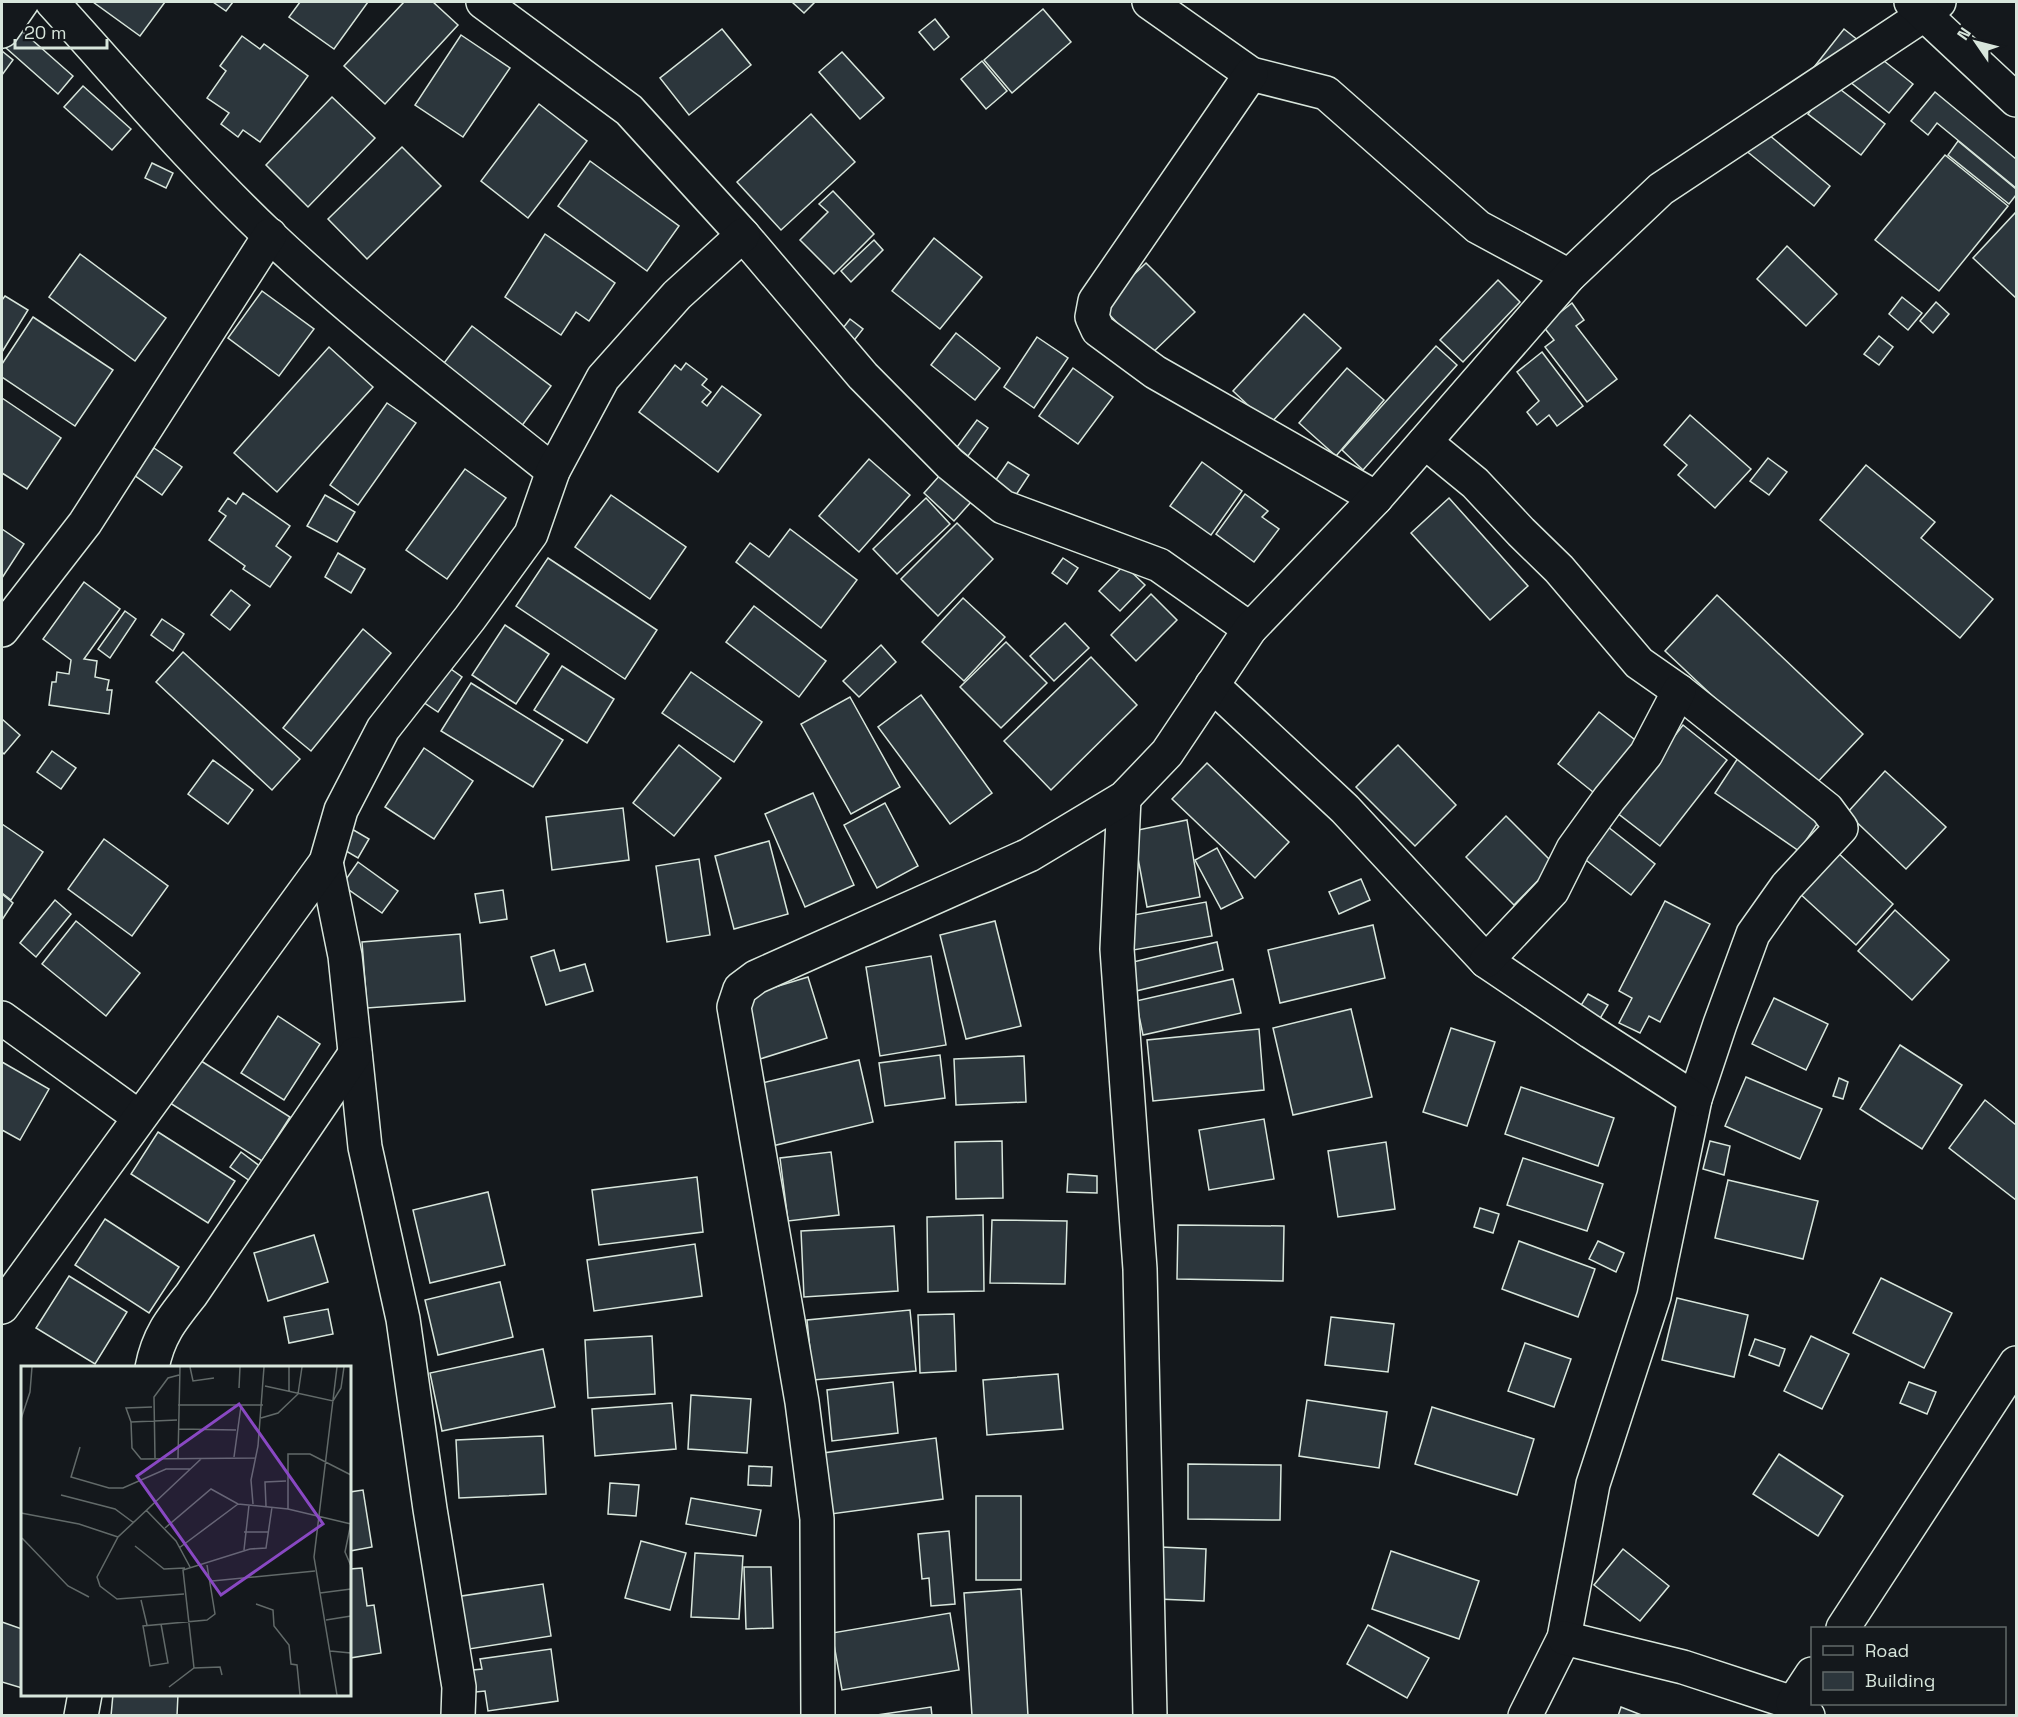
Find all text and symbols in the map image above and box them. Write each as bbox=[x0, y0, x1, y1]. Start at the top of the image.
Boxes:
scale bar bbox=[15, 12, 106, 50]
north arrow bbox=[1946, 12, 2006, 72]
text: 20 m bbox=[24, 21, 67, 44]
text: N bbox=[1952, 23, 1976, 44]
inset map bbox=[21, 1366, 351, 1696]
legend bbox=[1811, 1627, 2006, 1705]
text: Road bbox=[1865, 1639, 1909, 1662]
text: Building bbox=[1865, 1669, 1935, 1692]

